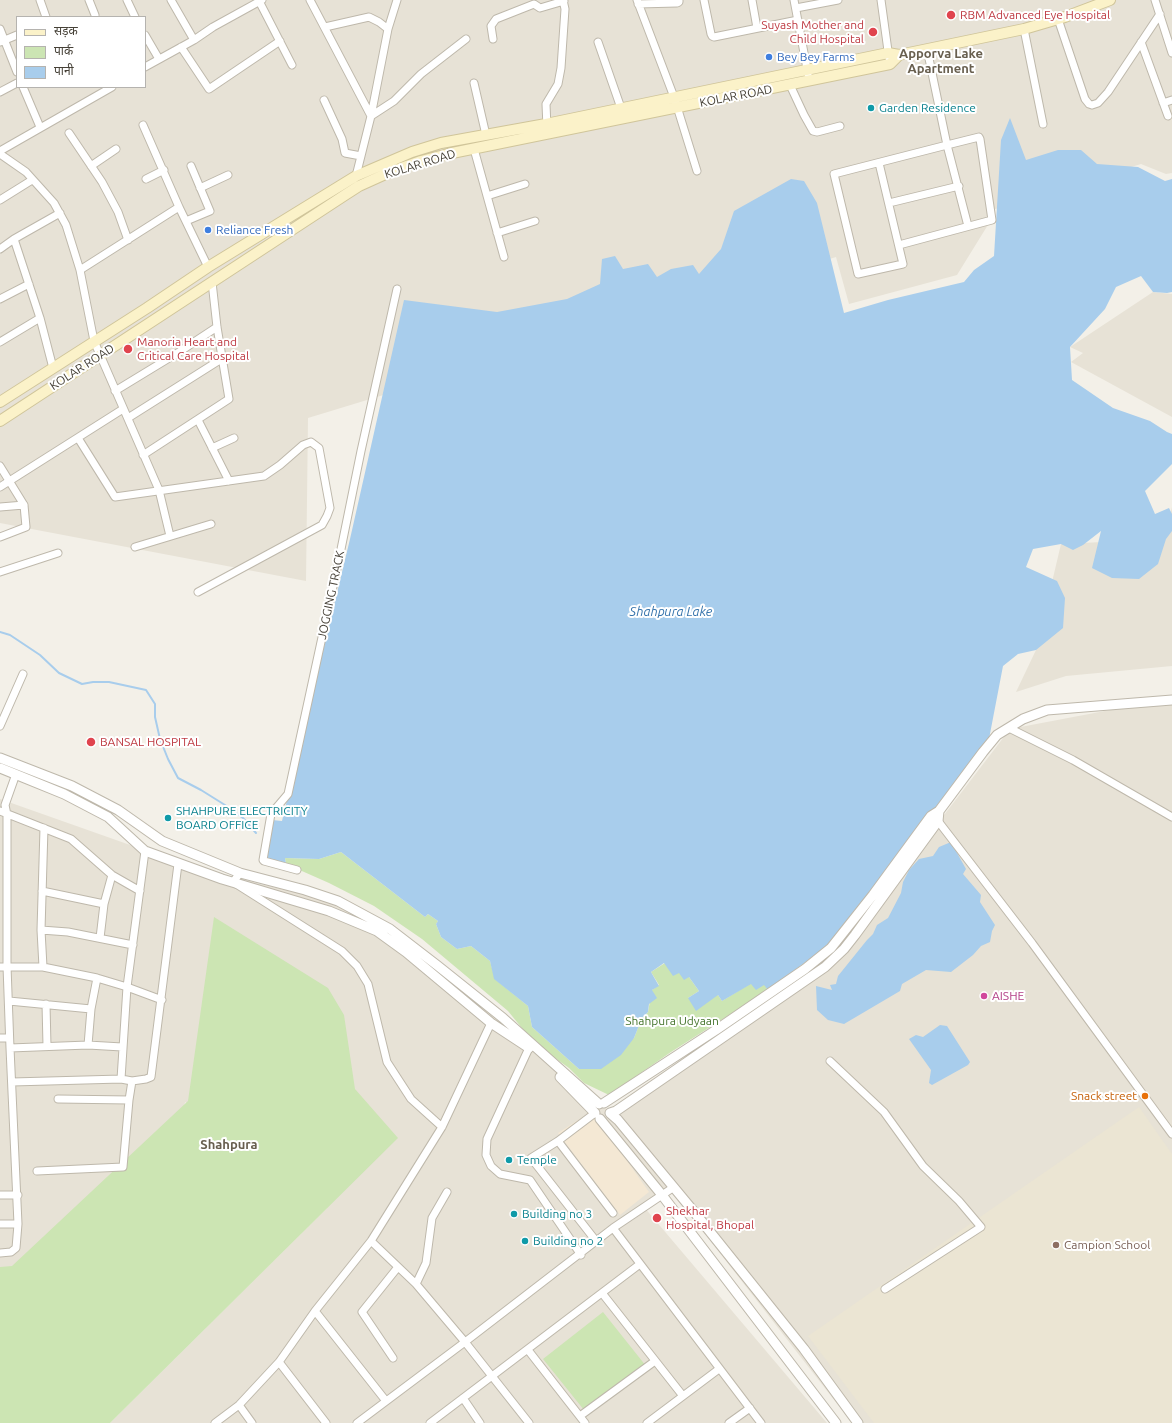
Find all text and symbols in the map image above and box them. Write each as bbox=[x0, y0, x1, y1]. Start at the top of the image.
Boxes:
place label: RBM Advanced Eye Hospital bbox=[960, 8, 1110, 22]
marker: RBM Advanced Eye Hospital bbox=[945, 9, 957, 21]
legend bbox=[16, 16, 146, 88]
place label: Suyash Mother and Child Hospital bbox=[761, 18, 864, 46]
text: सड़क bbox=[54, 24, 78, 37]
marker: Suyash Mother and Child Hospital bbox=[867, 26, 879, 38]
text: पार्क bbox=[54, 44, 73, 57]
district label: Apporva Lake Apartment bbox=[899, 46, 983, 77]
place label: Bey Bey Farms bbox=[777, 50, 855, 64]
marker: Bey Bey Farms bbox=[764, 52, 774, 62]
text: पानी bbox=[54, 64, 74, 77]
street label: KOLAR ROAD bbox=[698, 82, 774, 110]
place label: Garden Residence bbox=[879, 101, 976, 115]
marker: Garden Residence bbox=[866, 103, 876, 113]
street label: KOLAR ROAD bbox=[383, 146, 457, 182]
place label: Reliance Fresh bbox=[216, 223, 293, 237]
marker: Reliance Fresh bbox=[203, 225, 213, 235]
place label: Manoria Heart and Critical Care Hospital bbox=[137, 335, 249, 363]
street label: KOLAR ROAD bbox=[47, 341, 117, 393]
marker: Manoria Heart and Critical Care Hospital bbox=[122, 343, 134, 355]
street label: JOGGING TRACK bbox=[315, 549, 347, 641]
water label: Shahpura Lake bbox=[630, 604, 712, 620]
place label: BANSAL HOSPITAL bbox=[100, 735, 201, 749]
marker: BANSAL HOSPITAL bbox=[85, 736, 97, 748]
place label: SHAHPURE ELECTRICITY BOARD OFFICE bbox=[176, 804, 308, 832]
marker: SHAHPURE ELECTRICITY BOARD OFFICE bbox=[163, 813, 173, 823]
place label: AISHE bbox=[992, 989, 1024, 1003]
marker: AISHE bbox=[979, 991, 989, 1001]
park label: Shahpura Udyaan bbox=[625, 1014, 719, 1028]
place label: Snack street bbox=[1071, 1089, 1137, 1103]
marker: Snack street bbox=[1140, 1091, 1150, 1101]
district label: Shahpura bbox=[200, 1137, 258, 1153]
place label: Temple bbox=[517, 1153, 557, 1167]
marker: Temple bbox=[504, 1155, 514, 1165]
place label: Shekhar Hospital, Bhopal bbox=[666, 1204, 754, 1232]
place label: Building no 3 bbox=[522, 1207, 592, 1221]
marker: Building no 3 bbox=[509, 1209, 519, 1219]
marker: Shekhar Hospital, Bhopal bbox=[651, 1212, 663, 1224]
place label: Building no 2 bbox=[533, 1234, 603, 1248]
marker: Building no 2 bbox=[520, 1236, 530, 1246]
place label: Campion School bbox=[1064, 1238, 1150, 1252]
marker: Campion School bbox=[1051, 1240, 1061, 1250]

